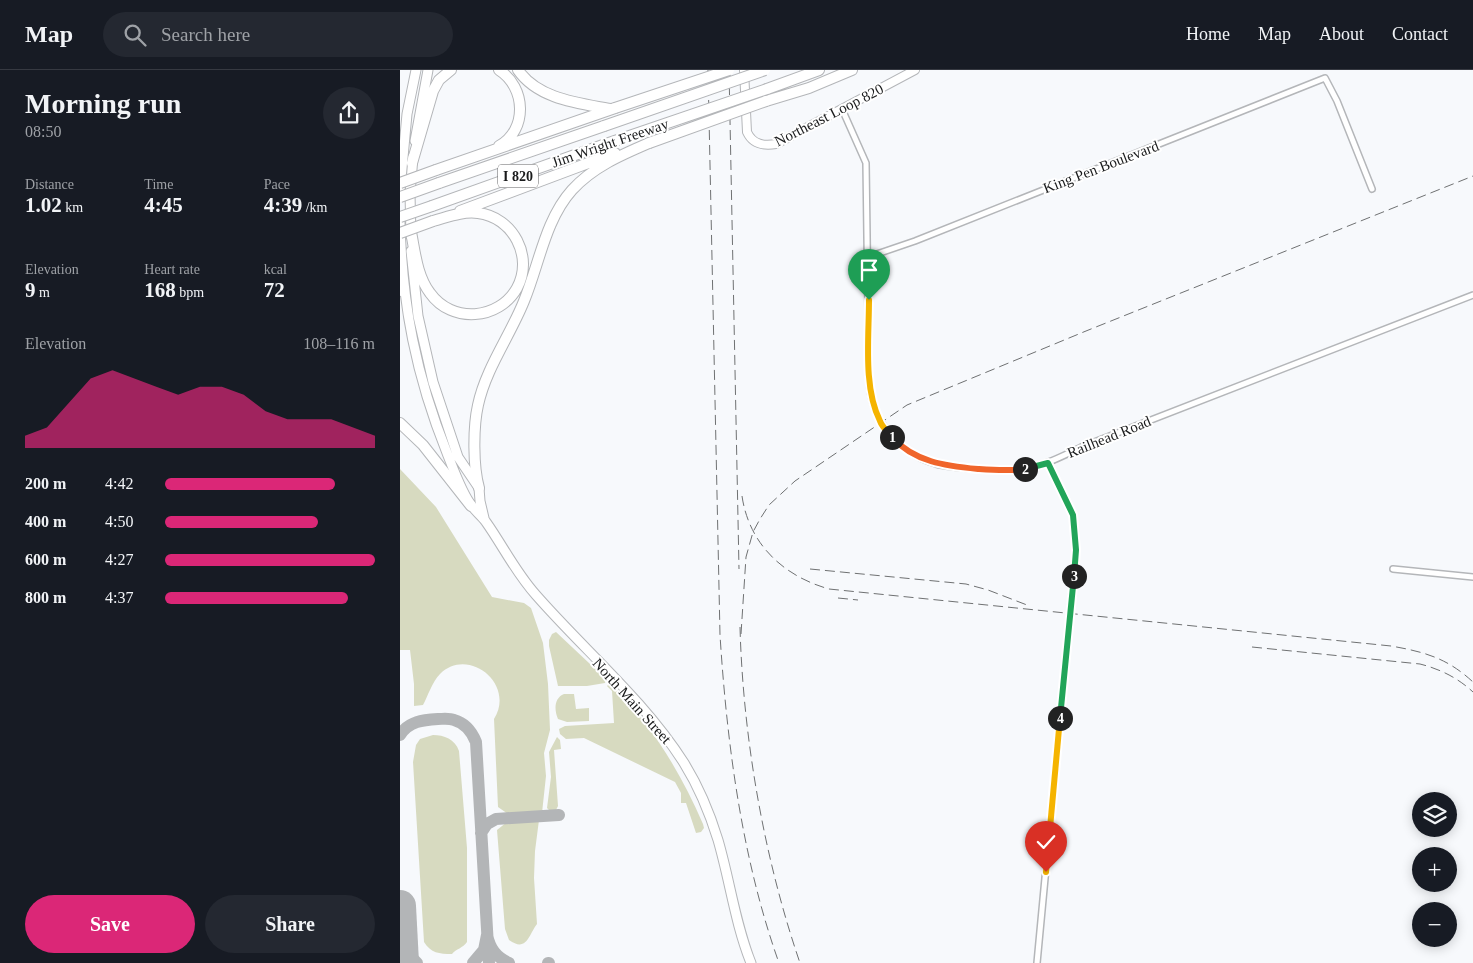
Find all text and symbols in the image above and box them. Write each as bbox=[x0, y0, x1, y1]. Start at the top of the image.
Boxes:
search box bbox=[103, 12, 453, 57]
text: Map bbox=[25, 21, 73, 47]
icon: search bbox=[121, 21, 149, 49]
text: Search here bbox=[161, 24, 250, 45]
text: Home bbox=[1186, 24, 1230, 44]
text: Map bbox=[1258, 24, 1291, 44]
text: About bbox=[1319, 24, 1364, 44]
text: Contact bbox=[1392, 24, 1448, 44]
street label: Northeast Loop 820 bbox=[772, 81, 886, 149]
button: share bbox=[323, 87, 375, 139]
text: Morning run bbox=[25, 88, 181, 119]
street label: Jim Wright Freeway bbox=[550, 115, 671, 170]
text: 08:50 bbox=[25, 123, 61, 140]
street label: King Pen Boulevard bbox=[1041, 137, 1162, 196]
road number: I 820 bbox=[498, 164, 538, 188]
text: Distance bbox=[25, 177, 74, 192]
text: Time bbox=[144, 177, 173, 192]
text: Pace bbox=[264, 177, 290, 192]
text: 1.02 bbox=[25, 193, 62, 217]
text: 4:45 bbox=[144, 193, 183, 217]
text: 4:39 bbox=[264, 193, 302, 217]
text: km bbox=[62, 200, 83, 215]
text: /km bbox=[302, 200, 327, 215]
pin bbox=[848, 249, 890, 300]
icon: arrive bbox=[855, 256, 883, 284]
text: Elevation bbox=[25, 262, 79, 277]
text: Heart rate bbox=[144, 262, 200, 277]
text: kcal bbox=[264, 262, 287, 277]
text: 9 bbox=[25, 278, 36, 302]
text: 168 bbox=[144, 278, 176, 302]
text: 72 bbox=[264, 278, 285, 302]
text: m bbox=[36, 285, 50, 300]
text: bpm bbox=[176, 285, 204, 300]
text: Elevation bbox=[25, 335, 86, 352]
text: 108–116 m bbox=[303, 335, 375, 352]
street label: Railhead Road bbox=[1065, 413, 1154, 461]
pin: 1 bbox=[880, 424, 904, 450]
text: 1 bbox=[889, 430, 896, 445]
pin: 2 bbox=[1012, 456, 1038, 482]
text: 2 bbox=[1022, 462, 1029, 477]
text: 200 m bbox=[25, 475, 66, 492]
text: 4:42 bbox=[105, 475, 133, 492]
text: 400 m bbox=[25, 513, 66, 530]
text: 4:50 bbox=[105, 513, 133, 530]
text: 600 m bbox=[25, 551, 66, 568]
text: 4:27 bbox=[105, 551, 133, 568]
pin: 3 bbox=[1062, 564, 1086, 588]
text: 3 bbox=[1071, 569, 1078, 584]
text: 800 m bbox=[25, 589, 66, 606]
text: 4:37 bbox=[105, 589, 133, 606]
street label: North Main Street bbox=[590, 655, 675, 748]
pin: 4 bbox=[1048, 706, 1072, 730]
text: 4 bbox=[1057, 711, 1064, 726]
map controls bbox=[1412, 792, 1457, 947]
button: layers bbox=[1412, 792, 1457, 837]
pin bbox=[1025, 821, 1067, 872]
icon: check bbox=[1032, 828, 1060, 856]
button: + bbox=[1412, 847, 1457, 892]
button: Save bbox=[25, 895, 195, 953]
button: Share bbox=[205, 895, 375, 953]
button: − bbox=[1412, 902, 1457, 947]

